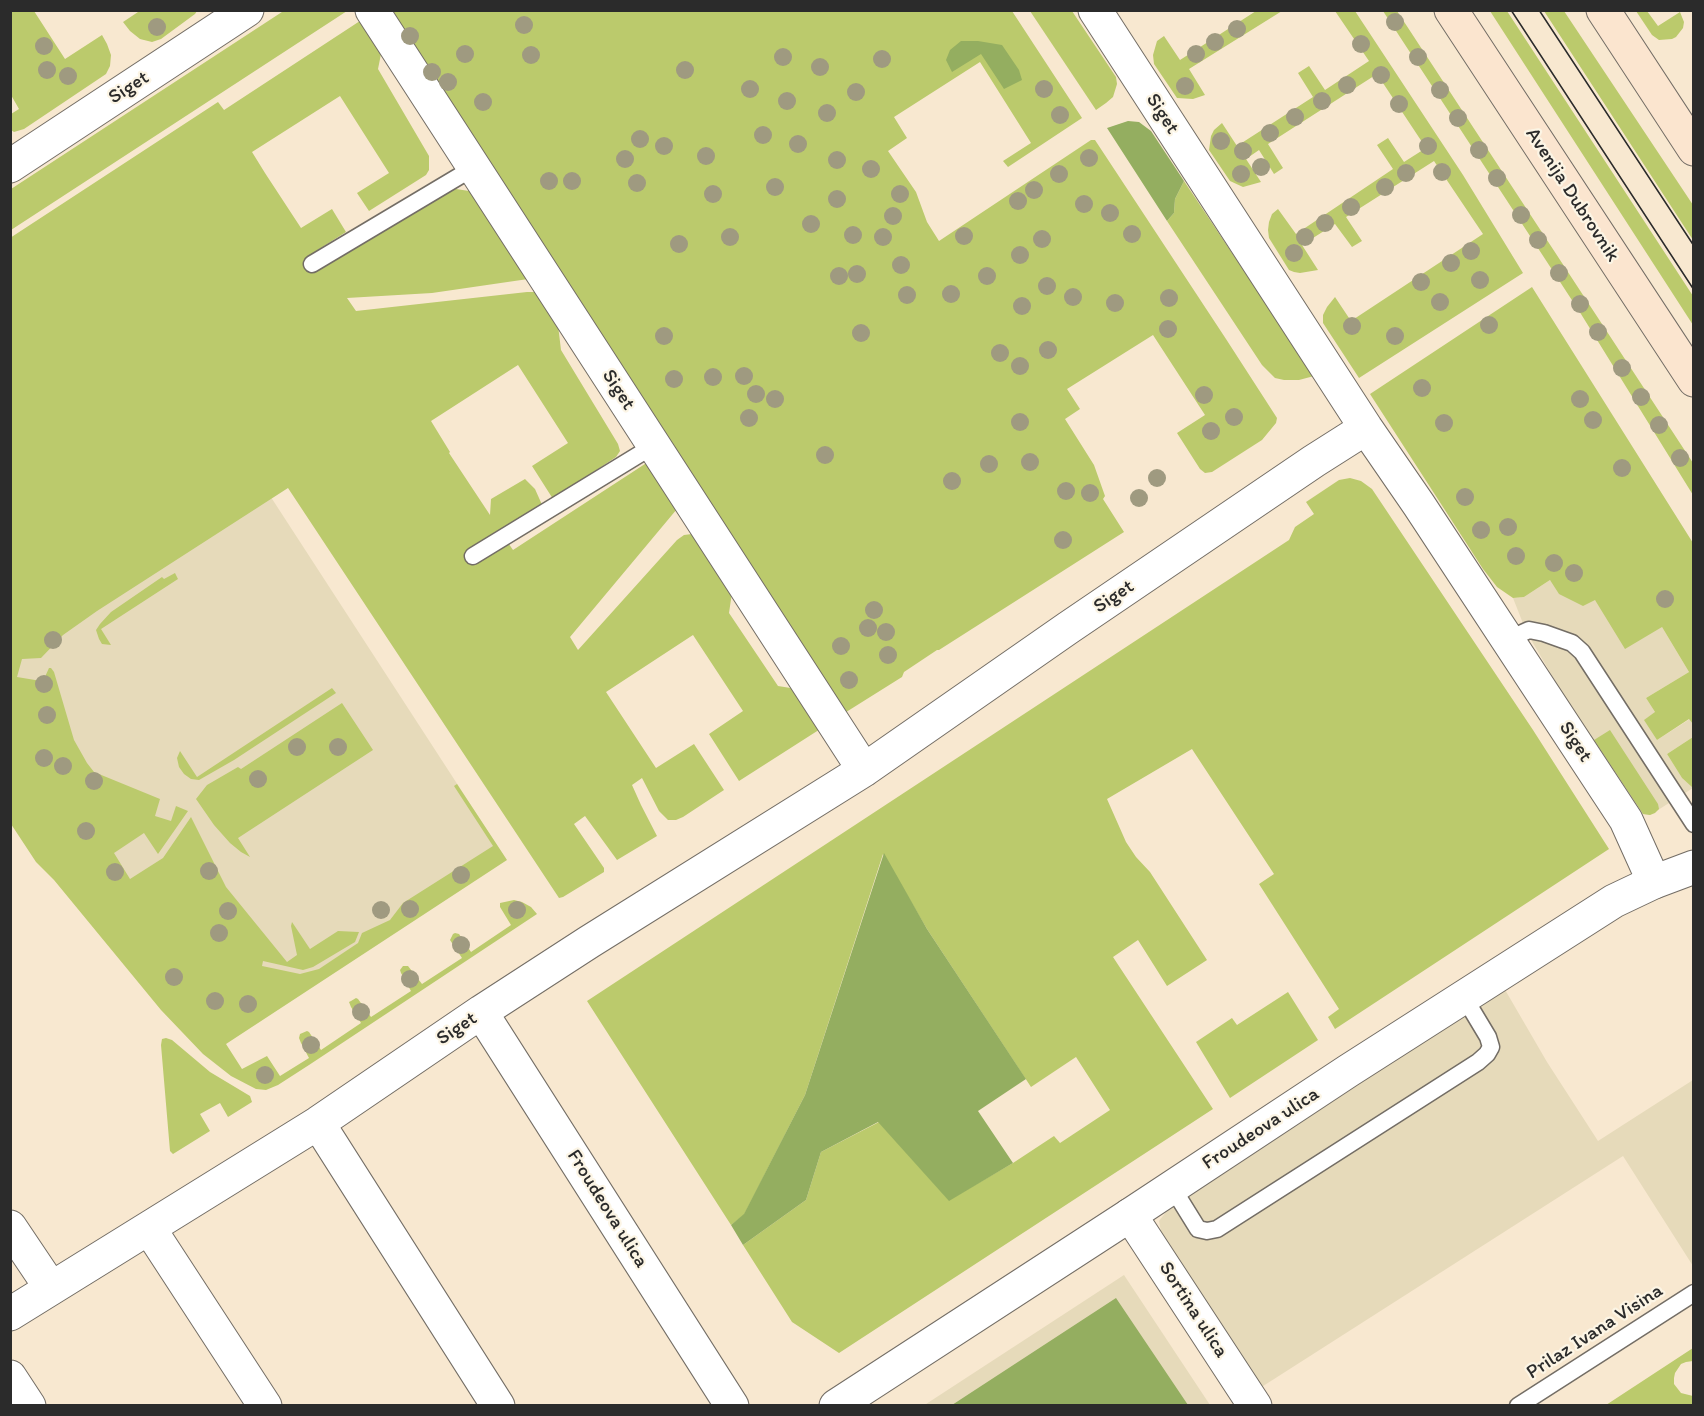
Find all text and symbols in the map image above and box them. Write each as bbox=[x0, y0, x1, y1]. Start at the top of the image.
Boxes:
street label: Siget bbox=[104, 66, 154, 110]
street label: Siget bbox=[1140, 89, 1184, 139]
street label: Avenija Dubrovnik bbox=[1520, 123, 1624, 267]
street label: Siget bbox=[596, 365, 640, 415]
street label: Siget bbox=[1089, 575, 1139, 619]
street label: Siget bbox=[1553, 717, 1597, 767]
street label: Siget bbox=[432, 1007, 482, 1051]
street label: Froudeova ulica bbox=[1198, 1082, 1324, 1176]
street label: Froudeova ulica bbox=[561, 1146, 653, 1272]
street label: Sortina ulica bbox=[1153, 1258, 1233, 1362]
street label: Prilaz Ivana Visina bbox=[1522, 1279, 1668, 1385]

